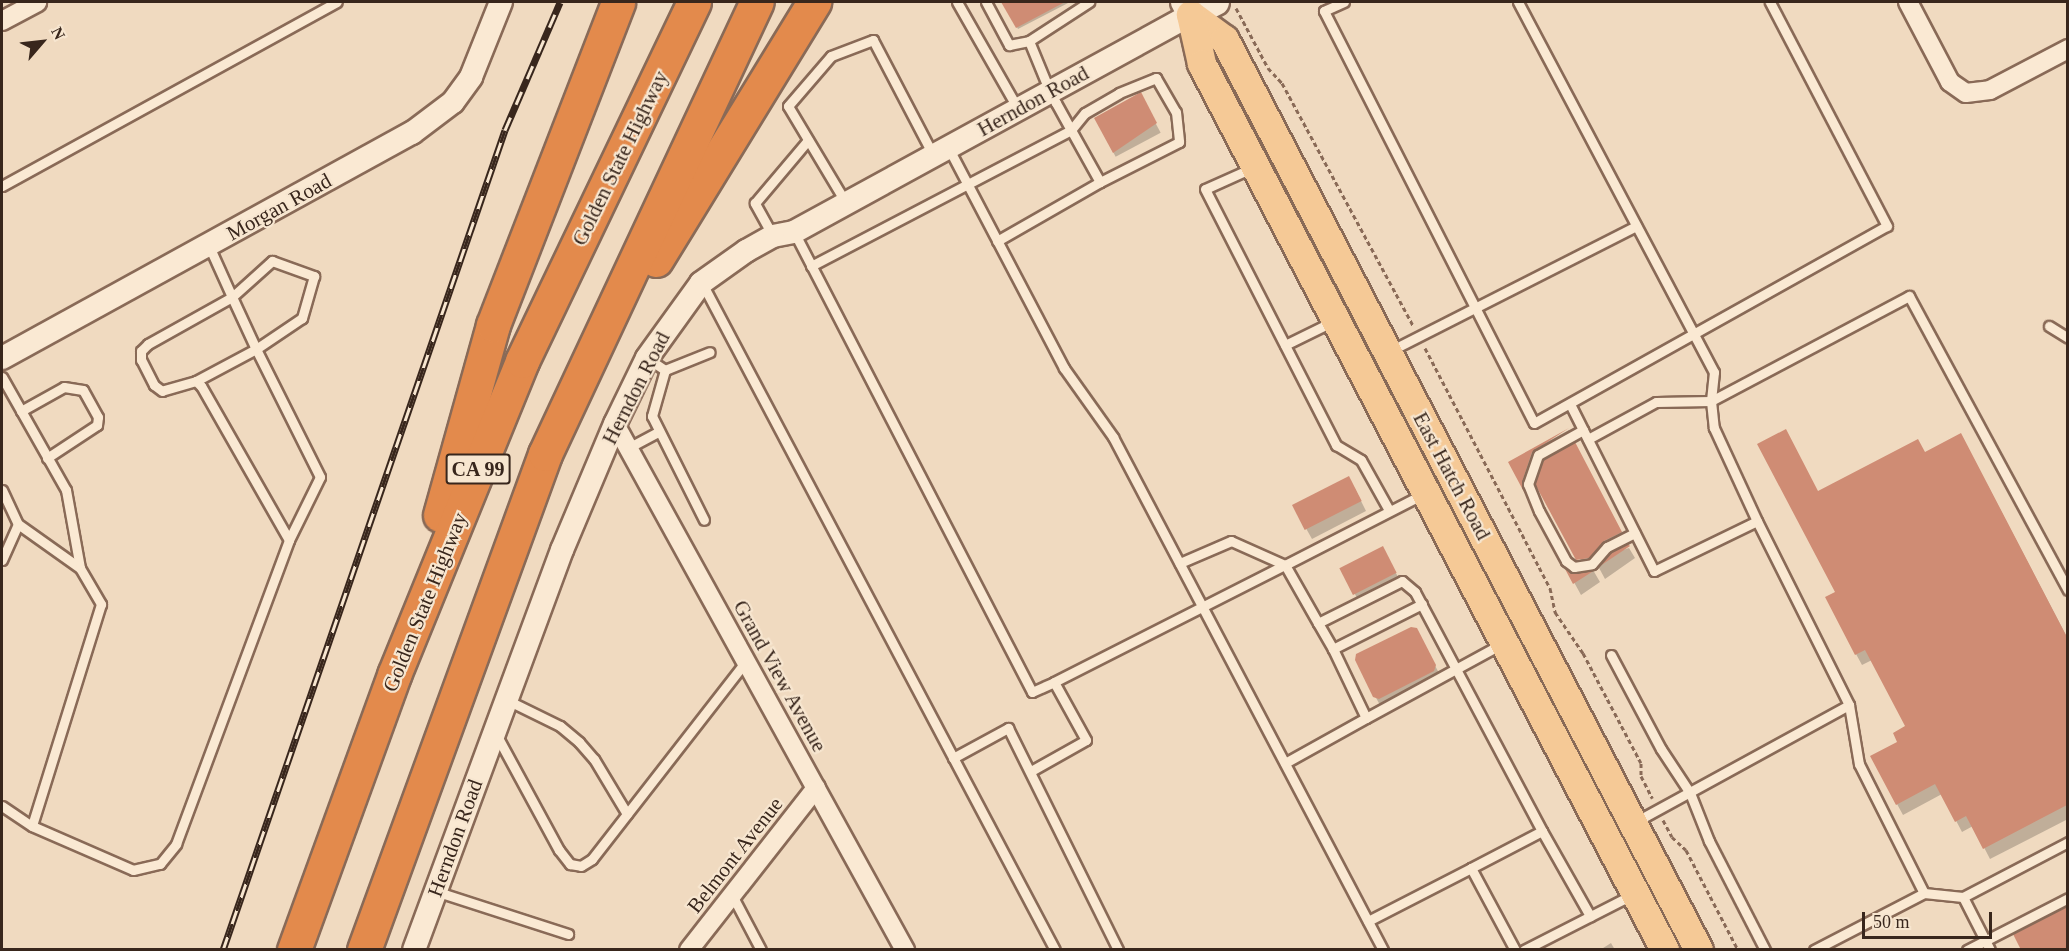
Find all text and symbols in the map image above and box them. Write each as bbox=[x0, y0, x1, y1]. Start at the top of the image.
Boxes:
north arrow bbox=[12, 12, 72, 72]
text: N bbox=[48, 24, 69, 42]
street label: Herndon Road bbox=[973, 60, 1093, 142]
street label: Golden State Highway bbox=[567, 67, 673, 249]
street label: Morgan Road bbox=[222, 168, 336, 246]
street label: Herndon Road bbox=[597, 327, 675, 449]
street label: East Hatch Road bbox=[1408, 408, 1496, 544]
road number: CA 99 bbox=[445, 452, 511, 486]
street label: Golden State Highway bbox=[377, 509, 473, 695]
street label: Grand View Avenue bbox=[728, 595, 832, 757]
street label: Herndon Road bbox=[422, 776, 488, 900]
street label: Belmont Avenue bbox=[682, 792, 788, 918]
scale bar bbox=[1865, 900, 1996, 938]
text: 50 m bbox=[1873, 912, 1910, 932]

